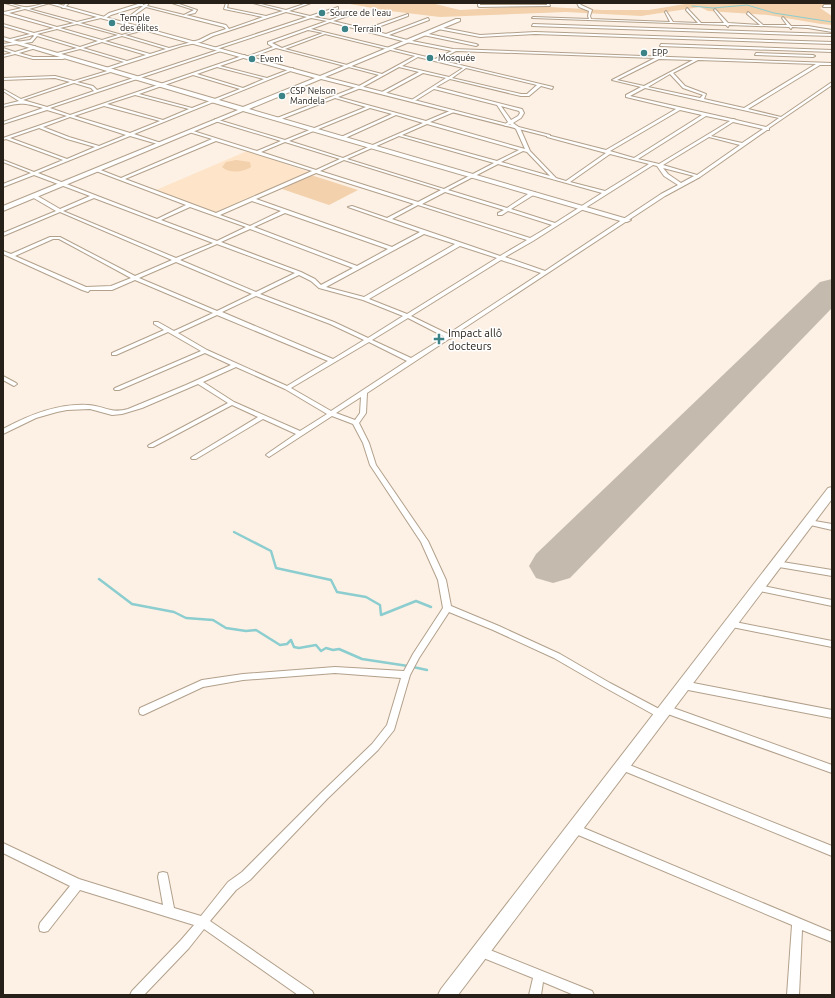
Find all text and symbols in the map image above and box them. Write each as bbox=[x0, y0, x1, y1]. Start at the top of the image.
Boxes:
marker: Source de l'eau bbox=[317, 8, 327, 18]
place label: Source de l'eau bbox=[330, 8, 391, 18]
place label: Temple des élites bbox=[120, 13, 158, 33]
marker: Temple des élites bbox=[107, 18, 117, 28]
marker: Terrain bbox=[340, 24, 350, 34]
place label: Terrain bbox=[353, 24, 381, 34]
marker: EPP bbox=[639, 48, 649, 58]
place label: EPP bbox=[652, 48, 668, 58]
marker: Mosquée bbox=[425, 53, 435, 63]
place label: Mosquée bbox=[438, 53, 475, 63]
marker: Event bbox=[247, 54, 257, 64]
place label: Event bbox=[260, 54, 283, 64]
place label: CSP Nelson Mandela bbox=[290, 86, 336, 106]
marker: CSP Nelson Mandela bbox=[277, 91, 287, 101]
place label: Impact allô docteurs bbox=[448, 327, 502, 352]
marker: Impact allô docteurs bbox=[433, 333, 445, 345]

